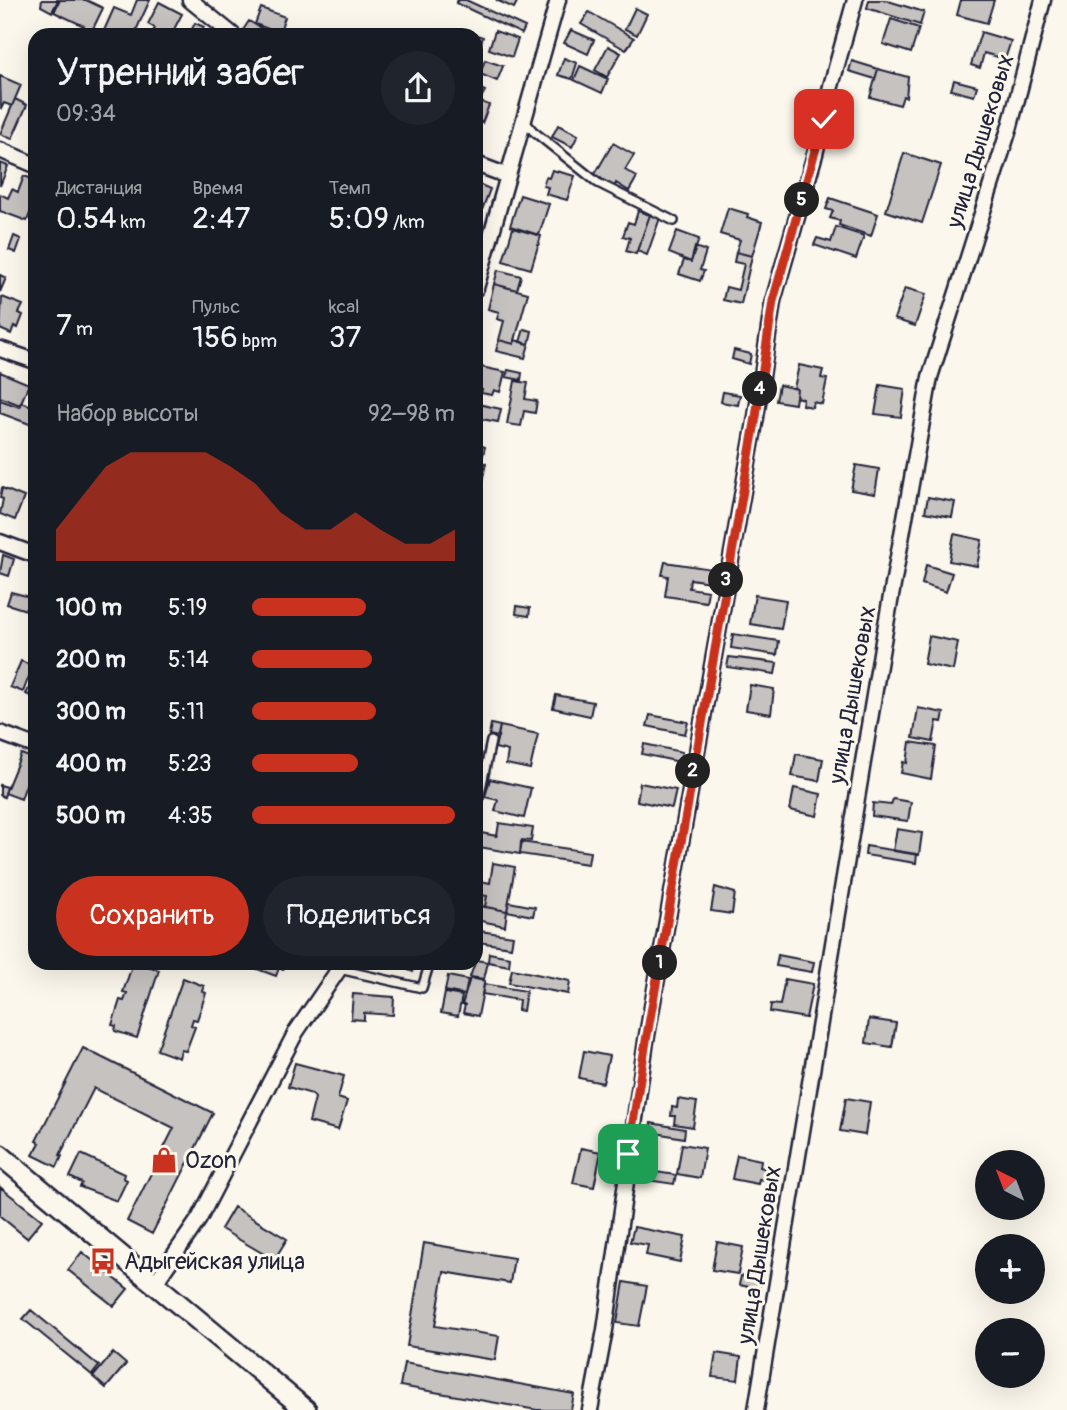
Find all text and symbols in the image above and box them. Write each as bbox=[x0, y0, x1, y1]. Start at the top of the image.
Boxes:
text: Утренний забег bbox=[56, 49, 304, 97]
button: share bbox=[381, 51, 455, 125]
street label: улица Дышековых bbox=[939, 51, 1020, 232]
pin bbox=[794, 89, 854, 149]
text: 09:34 bbox=[56, 99, 116, 128]
icon: check bbox=[805, 100, 843, 138]
text: Дистанция bbox=[56, 176, 142, 200]
text: Время bbox=[192, 176, 243, 200]
text: Темп bbox=[329, 176, 371, 200]
pin: 5 bbox=[784, 182, 820, 218]
text: 5 bbox=[796, 187, 807, 211]
text: 0.54 bbox=[56, 200, 117, 237]
text: 2:47 bbox=[192, 200, 250, 237]
text: 5:09 bbox=[329, 200, 389, 237]
text: km bbox=[117, 210, 146, 234]
text: /km bbox=[389, 210, 425, 234]
text: Пульс bbox=[192, 295, 240, 319]
text: kcal bbox=[329, 295, 360, 319]
text: 7 bbox=[56, 307, 72, 344]
text: m bbox=[72, 317, 93, 341]
text: 156 bbox=[192, 319, 238, 356]
text: 37 bbox=[329, 319, 361, 356]
text: bpm bbox=[238, 329, 277, 353]
pin: 4 bbox=[742, 372, 778, 406]
text: 4 bbox=[754, 376, 765, 400]
text: Набор высоты bbox=[56, 399, 198, 428]
text: 92–98 m bbox=[368, 399, 455, 428]
pin: 3 bbox=[708, 562, 744, 598]
text: 3 bbox=[720, 567, 731, 591]
text: 100 m bbox=[56, 593, 122, 622]
text: 5:19 bbox=[168, 593, 207, 622]
street label: улица Дышековых bbox=[822, 604, 882, 787]
text: 200 m bbox=[56, 645, 126, 674]
text: 5:14 bbox=[168, 645, 209, 674]
text: 300 m bbox=[56, 697, 126, 726]
text: 5:11 bbox=[168, 697, 205, 726]
text: 400 m bbox=[56, 749, 126, 778]
text: 5:23 bbox=[168, 749, 212, 778]
pin: 2 bbox=[676, 754, 710, 788]
text: 2 bbox=[687, 758, 698, 782]
text: 500 m bbox=[56, 801, 125, 830]
text: 4:35 bbox=[168, 801, 213, 830]
button: Сохранить bbox=[56, 876, 249, 956]
button: Поделиться bbox=[263, 876, 455, 956]
pin: 1 bbox=[642, 946, 678, 981]
text: 1 bbox=[656, 950, 663, 974]
pin bbox=[598, 1124, 658, 1184]
icon: arrive bbox=[609, 1135, 647, 1173]
shop icon: Ozon bbox=[149, 1145, 179, 1175]
place label: Ozon bbox=[185, 1146, 237, 1175]
north arrow bbox=[975, 1150, 1045, 1220]
map controls bbox=[975, 1150, 1045, 1388]
street label: улица Дышековых bbox=[730, 1164, 787, 1347]
button: + bbox=[975, 1234, 1045, 1304]
bus stop icon: Адыгейская улица bbox=[88, 1246, 118, 1276]
place label: Адыгейская улица bbox=[124, 1247, 305, 1276]
button: − bbox=[975, 1318, 1045, 1388]

